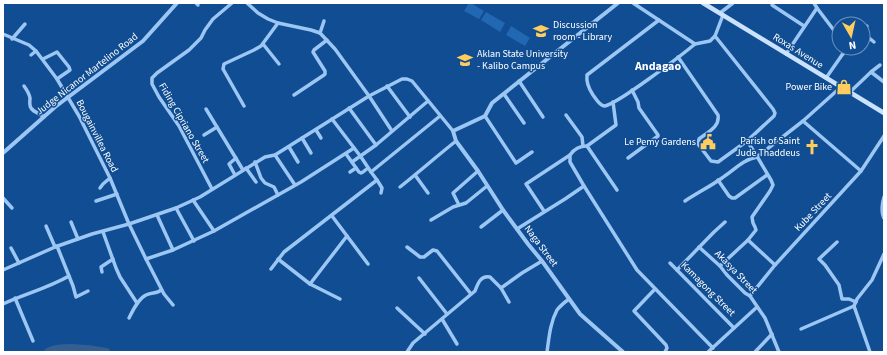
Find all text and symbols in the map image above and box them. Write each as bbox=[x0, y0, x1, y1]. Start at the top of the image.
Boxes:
north arrow bbox=[831, 16, 871, 56]
place label: Discussion room - Library bbox=[553, 18, 612, 44]
school or university icon: Discussion room - Library bbox=[532, 22, 550, 40]
street label: Judge Nicanor Martelino Road bbox=[33, 30, 141, 118]
street label: Roxas Avenue bbox=[770, 30, 826, 72]
text: N bbox=[848, 37, 857, 53]
place label: Aklan State University - Kalibo Campus bbox=[477, 47, 568, 73]
school or university icon: Aklan State University - Kalibo Campus bbox=[456, 51, 474, 69]
district label: Andagao bbox=[634, 58, 681, 75]
shop icon: Power Bike bbox=[835, 78, 853, 96]
street label: Fiding Cipriano Street bbox=[155, 80, 213, 166]
place label: Power Bike bbox=[786, 80, 832, 94]
street label: Bougainvillea Road bbox=[73, 97, 121, 175]
public building icon: Le Pemy Gardens bbox=[699, 133, 717, 151]
place label: Parish of Saint Jude Thaddeus bbox=[736, 134, 801, 160]
place label: Le Pemy Gardens bbox=[624, 135, 696, 149]
church icon: Parish of Saint Jude Thaddeus bbox=[803, 138, 821, 156]
street label: Kube Street bbox=[791, 189, 835, 235]
street label: Naga Street bbox=[521, 222, 562, 270]
street label: Akasya Street bbox=[711, 247, 761, 297]
street label: Kamagong Street bbox=[678, 259, 739, 320]

